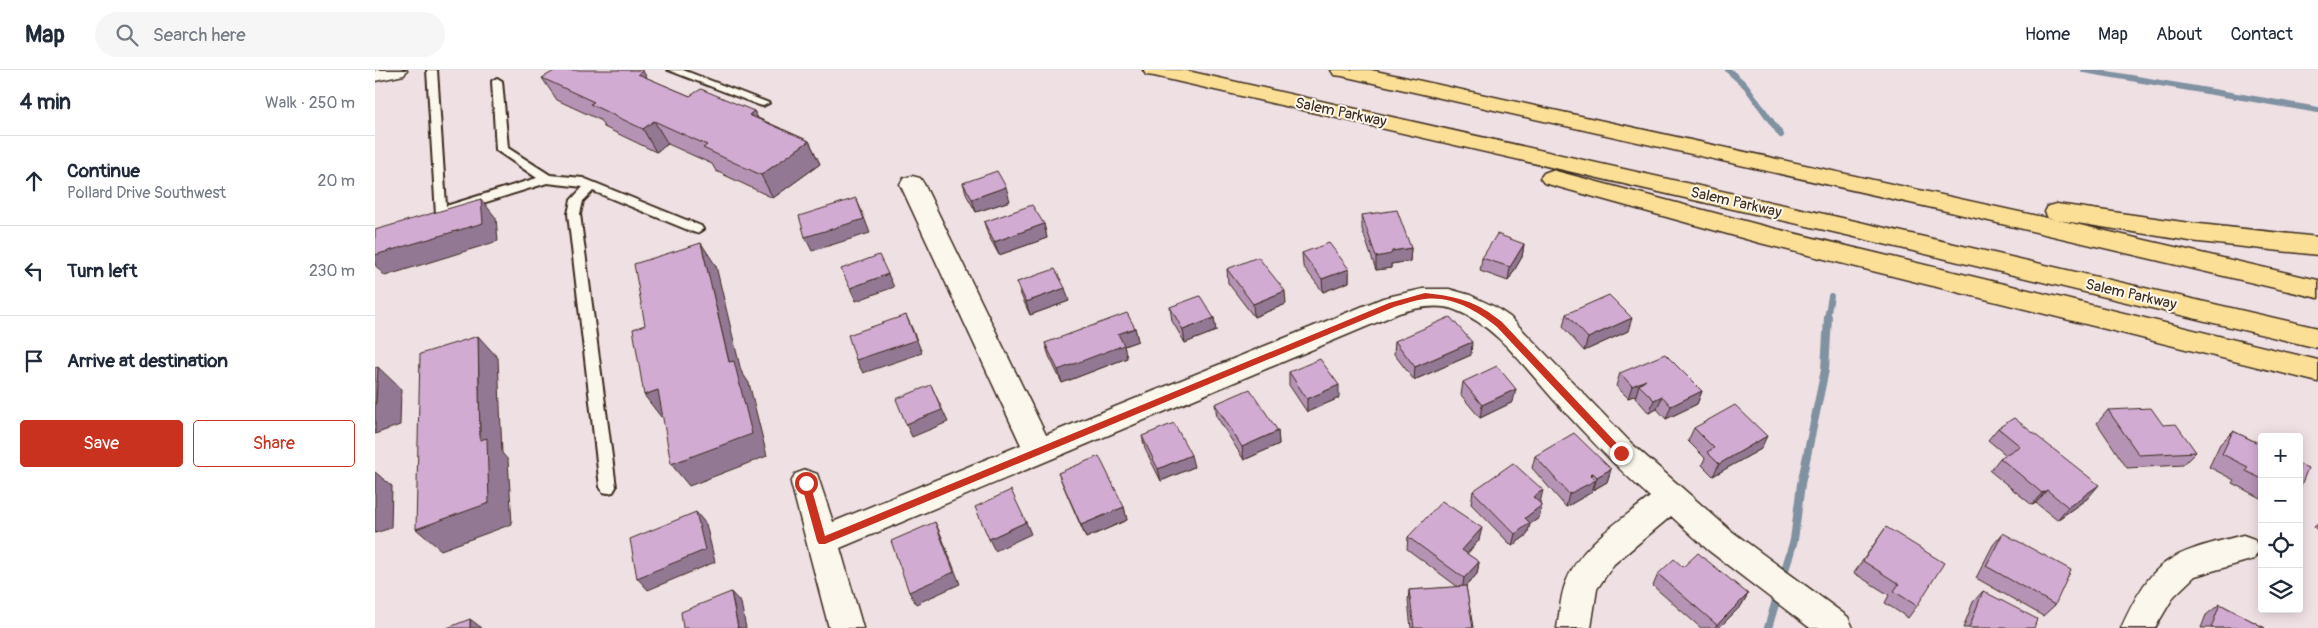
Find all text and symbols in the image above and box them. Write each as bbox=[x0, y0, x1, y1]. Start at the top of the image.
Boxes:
search box bbox=[95, 12, 445, 57]
text: Map bbox=[25, 20, 65, 49]
icon: search bbox=[113, 21, 141, 49]
text: Search here bbox=[153, 23, 246, 47]
text: Home bbox=[2025, 23, 2070, 46]
text: Map bbox=[2098, 23, 2128, 46]
text: About bbox=[2156, 23, 2202, 46]
text: Contact bbox=[2230, 23, 2293, 46]
text: 4 min bbox=[20, 89, 71, 116]
text: Walk · 250 m bbox=[265, 93, 355, 113]
street label: Salem Parkway bbox=[1293, 94, 1389, 132]
text: Continue bbox=[67, 159, 140, 183]
icon: ahead bbox=[20, 167, 48, 195]
text: 20 m bbox=[317, 171, 355, 191]
text: Pollard Drive Southwest bbox=[67, 183, 226, 203]
street label: Salem Parkway bbox=[1688, 183, 1784, 222]
icon: left bbox=[20, 257, 48, 285]
text: Turn left bbox=[67, 259, 137, 283]
text: 230 m bbox=[309, 261, 355, 281]
street label: Salem Parkway bbox=[2083, 275, 2179, 314]
icon: arrive bbox=[20, 347, 48, 375]
text: Arrive at destination bbox=[67, 349, 228, 373]
button: Save bbox=[20, 420, 183, 467]
button: Share bbox=[193, 420, 355, 467]
map controls bbox=[2258, 433, 2303, 613]
button: + bbox=[2258, 433, 2303, 478]
route end bbox=[1610, 442, 1633, 465]
route start bbox=[795, 472, 818, 495]
button: − bbox=[2258, 478, 2303, 523]
button: locate bbox=[2258, 523, 2303, 568]
button: layers bbox=[2258, 568, 2303, 613]

